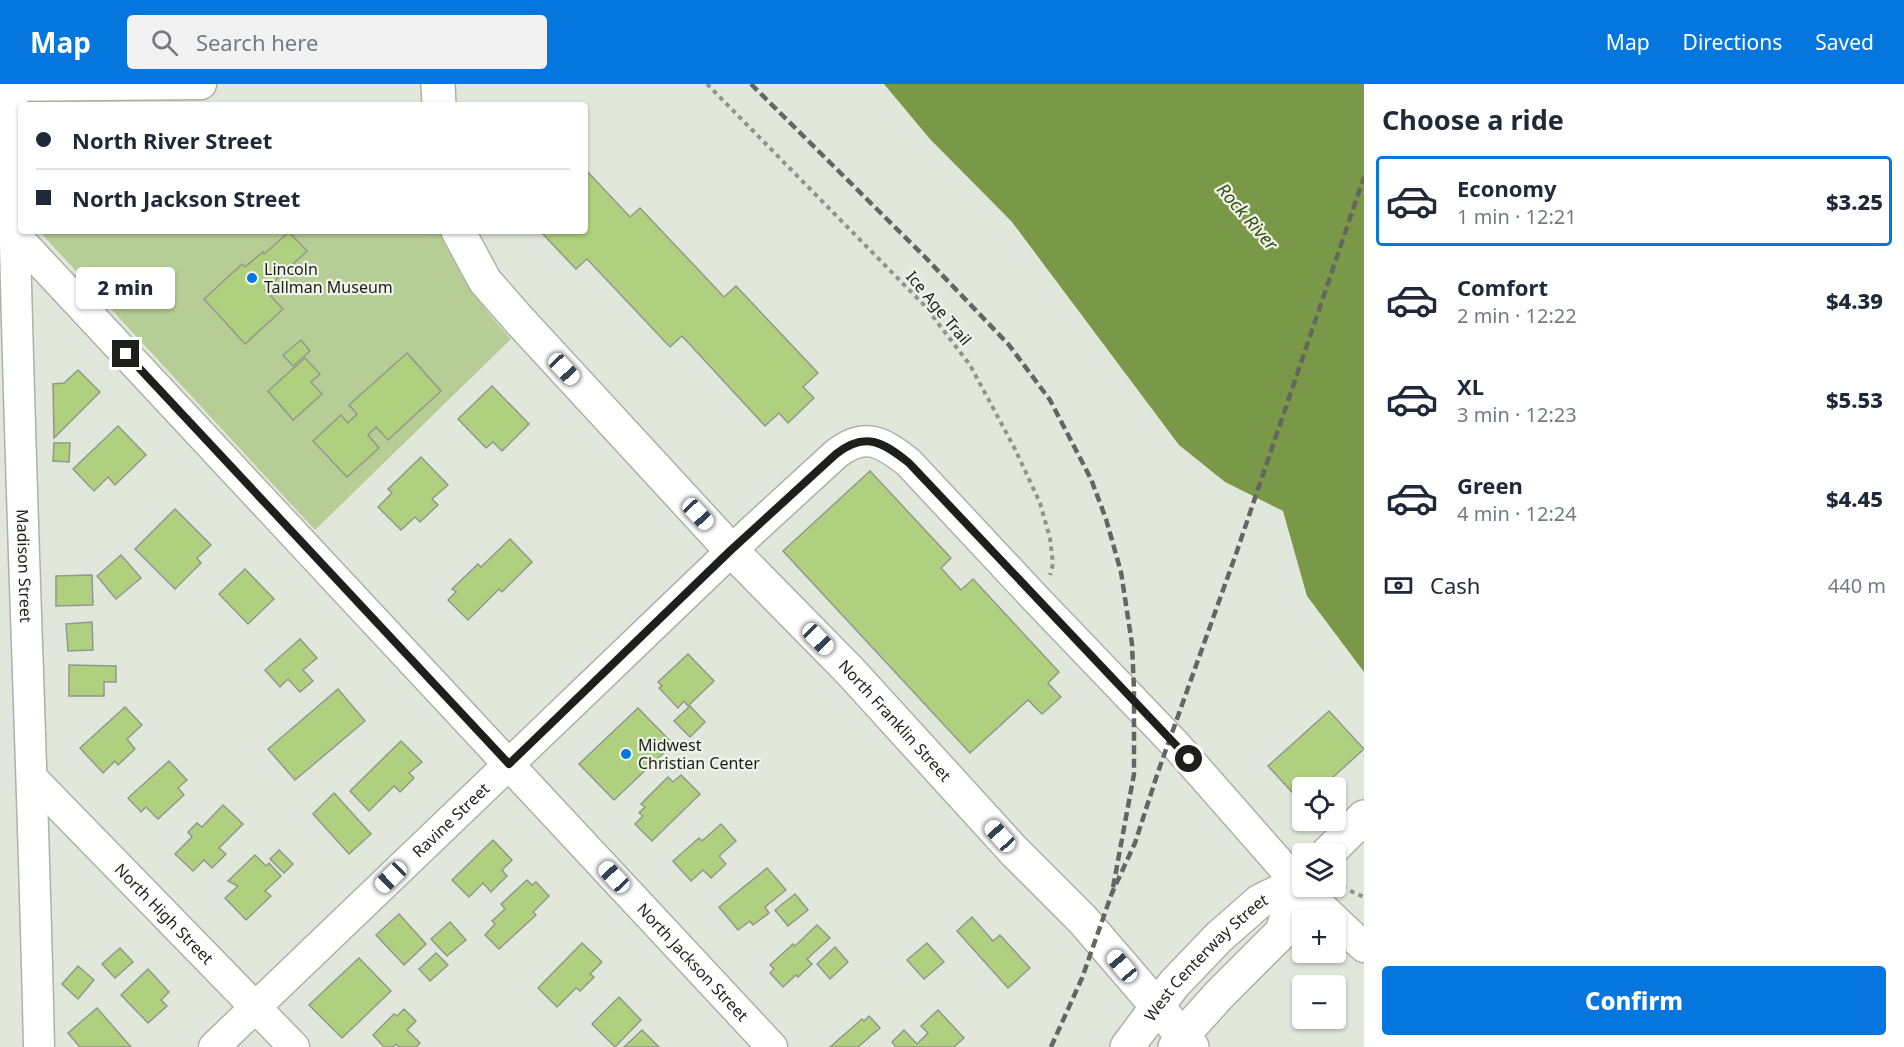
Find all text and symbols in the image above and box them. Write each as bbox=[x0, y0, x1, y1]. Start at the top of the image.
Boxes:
search box bbox=[127, 15, 547, 69]
text: Map bbox=[30, 23, 91, 61]
icon: search bbox=[148, 26, 181, 59]
text: Search here bbox=[196, 27, 318, 57]
text: Map bbox=[1606, 28, 1650, 56]
text: Directions bbox=[1683, 28, 1782, 56]
text: Saved bbox=[1815, 28, 1874, 56]
text: Choose a ride bbox=[1382, 101, 1564, 138]
text: North River Street bbox=[72, 125, 272, 155]
text: Economy bbox=[1457, 173, 1556, 203]
icon: car bbox=[1385, 174, 1439, 228]
water label: Rock River bbox=[1212, 178, 1284, 256]
text: North Jackson Street bbox=[72, 183, 300, 213]
text: $3.25 bbox=[1826, 186, 1883, 216]
text: 1 min · 12:21 bbox=[1457, 203, 1577, 230]
place label: Lincoln Tallman Museum bbox=[264, 258, 393, 298]
street label: Ice Age Trail bbox=[901, 266, 977, 350]
callout: 2 min bbox=[76, 267, 176, 309]
marker: Lincoln Tallman Museum bbox=[245, 271, 259, 285]
text: Comfort bbox=[1457, 272, 1548, 302]
icon: car bbox=[1385, 273, 1439, 327]
text: 2 min bbox=[98, 274, 153, 301]
text: $4.39 bbox=[1826, 285, 1883, 315]
text: 2 min · 12:22 bbox=[1457, 302, 1577, 329]
route end bbox=[112, 340, 139, 367]
car bbox=[545, 350, 583, 388]
text: XL bbox=[1457, 371, 1484, 401]
icon: car bbox=[1385, 372, 1439, 426]
text: $5.53 bbox=[1826, 384, 1883, 414]
text: 3 min · 12:23 bbox=[1457, 401, 1577, 428]
text: Green bbox=[1457, 470, 1523, 500]
icon: car bbox=[1385, 471, 1439, 525]
text: $4.45 bbox=[1826, 483, 1883, 513]
car bbox=[679, 495, 717, 533]
text: 4 min · 12:24 bbox=[1457, 500, 1577, 527]
street label: Madison Street bbox=[11, 509, 37, 623]
icon: cash bbox=[1382, 569, 1415, 602]
text: Cash bbox=[1430, 570, 1480, 600]
text: 440 m bbox=[1828, 572, 1886, 599]
car bbox=[799, 620, 837, 658]
street label: North Franklin Street bbox=[834, 655, 956, 786]
place label: Midwest Christian Center bbox=[638, 734, 760, 774]
route start bbox=[1175, 745, 1202, 772]
marker: Midwest Christian Center bbox=[619, 747, 633, 761]
map controls bbox=[1292, 777, 1346, 1029]
button: locate bbox=[1292, 777, 1346, 831]
street label: Ravine Street bbox=[407, 778, 494, 862]
car bbox=[981, 817, 1019, 855]
button: layers bbox=[1292, 843, 1346, 897]
street label: North High Street bbox=[110, 858, 219, 969]
car bbox=[372, 858, 410, 896]
car bbox=[595, 858, 633, 896]
street label: West Centerway Street bbox=[1139, 888, 1271, 1026]
street label: North Jackson Street bbox=[632, 898, 754, 1026]
button: + bbox=[1292, 909, 1346, 963]
car bbox=[1104, 946, 1140, 986]
button: Confirm bbox=[1382, 966, 1886, 1035]
button: − bbox=[1292, 975, 1346, 1029]

